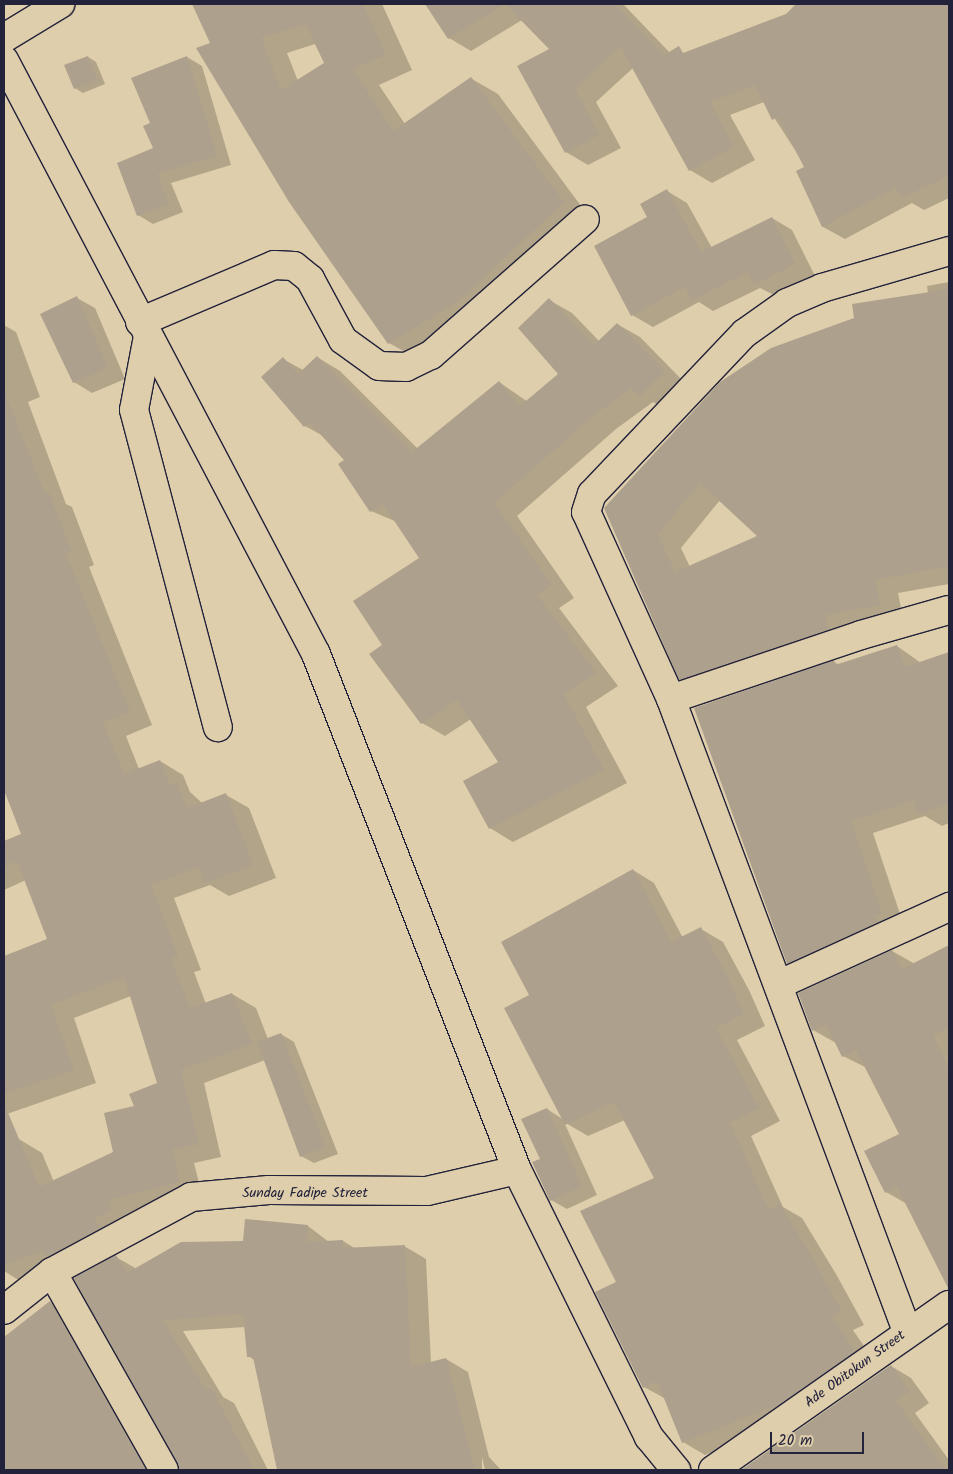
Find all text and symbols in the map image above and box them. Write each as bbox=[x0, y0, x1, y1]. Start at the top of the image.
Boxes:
street label: Sunday Fadipe Street bbox=[242, 1185, 368, 1201]
street label: Ade Obitokun Street bbox=[801, 1327, 909, 1411]
scale bar bbox=[773, 1422, 867, 1454]
text: 20 m bbox=[778, 1429, 812, 1453]

